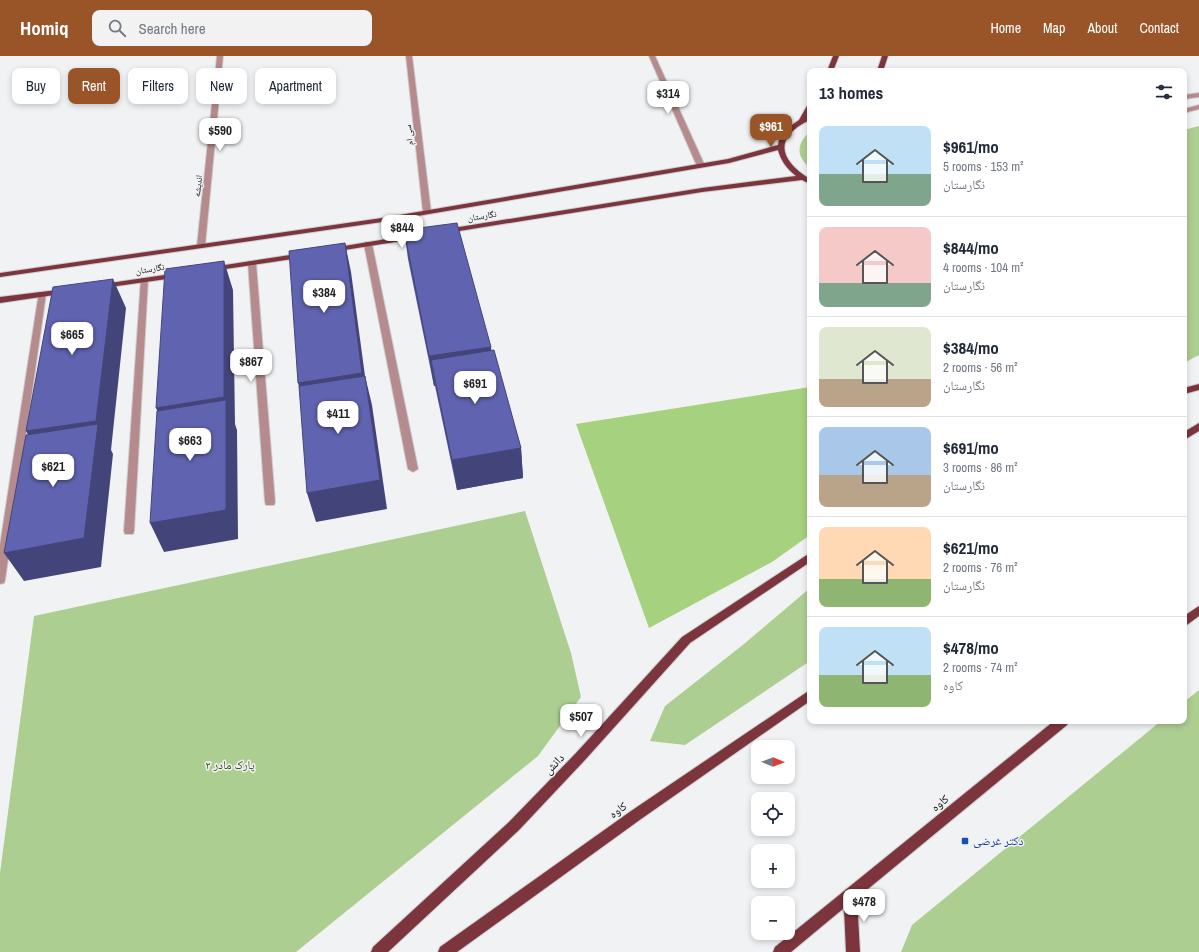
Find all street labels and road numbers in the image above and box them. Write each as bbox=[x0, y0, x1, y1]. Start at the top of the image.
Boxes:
street label: سی ام bbox=[402, 124, 417, 146]
street label: اندیشه bbox=[191, 174, 205, 198]
street label: نگارستان bbox=[467, 208, 498, 224]
street label: نگارستان bbox=[135, 261, 166, 277]
street label: دانش bbox=[540, 750, 568, 778]
street label: کاوه bbox=[928, 791, 952, 815]
street label: کاوه bbox=[606, 798, 630, 822]

